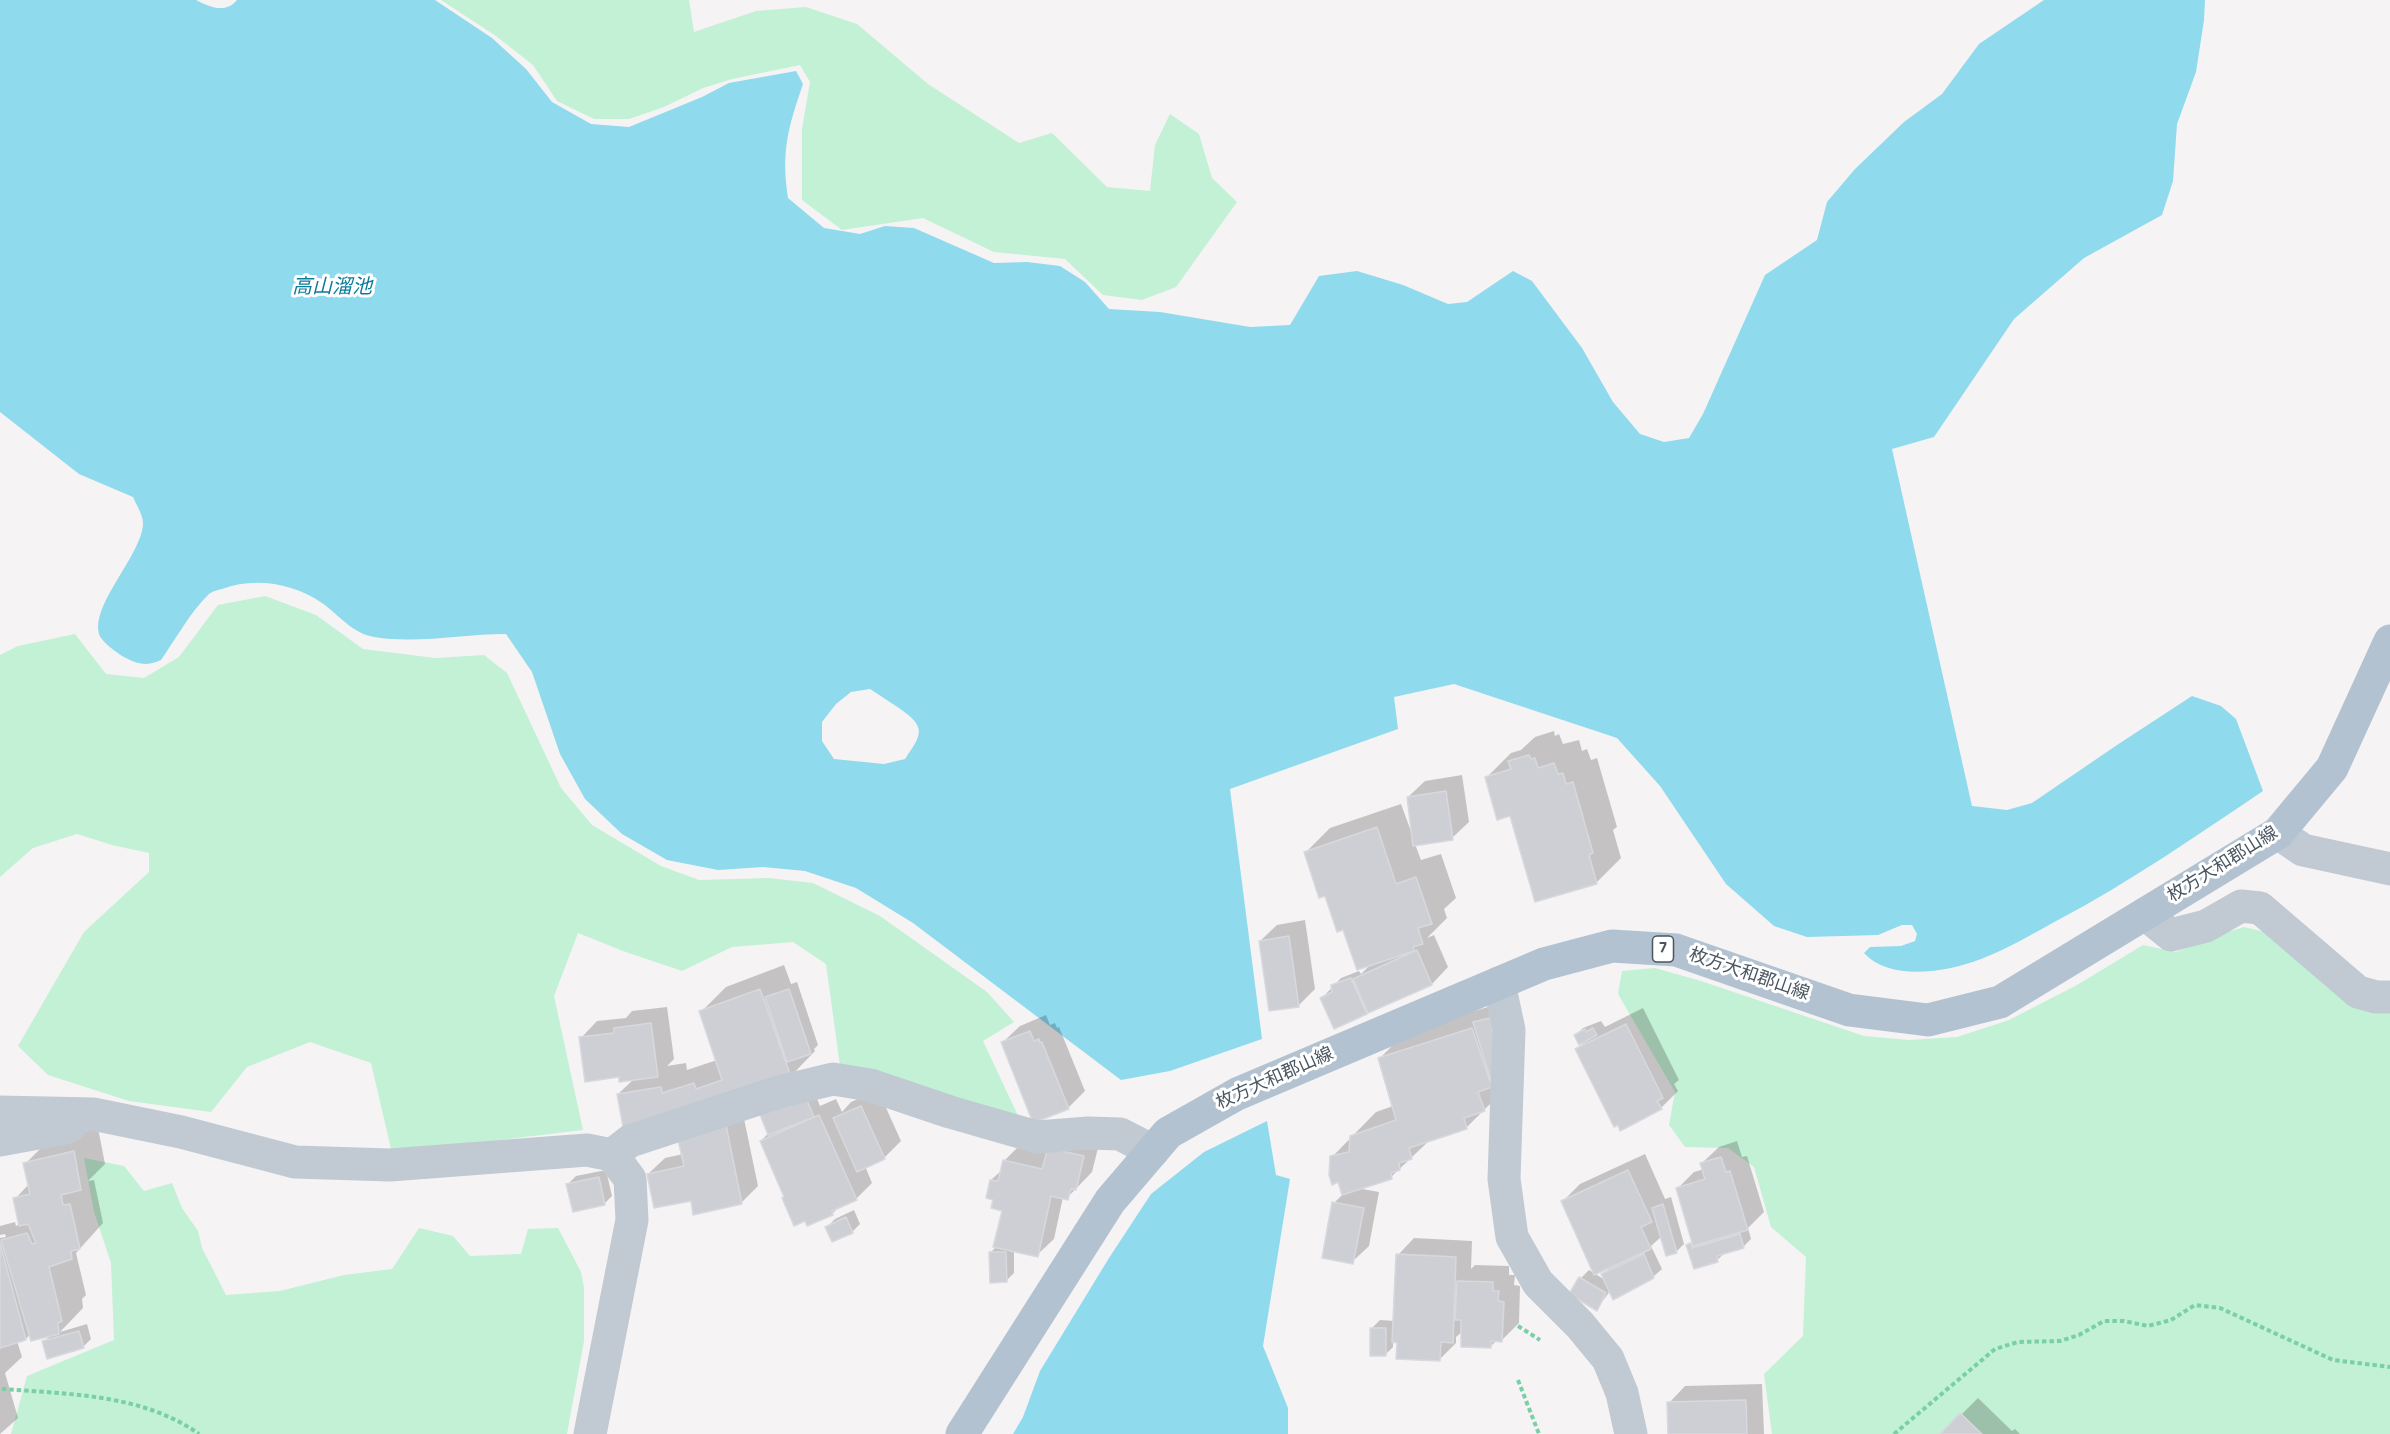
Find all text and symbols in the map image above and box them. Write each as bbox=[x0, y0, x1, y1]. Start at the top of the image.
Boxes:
water label: 高山溜池 bbox=[292, 276, 372, 300]
street label: 枚方大和郡山線 bbox=[2164, 822, 2282, 908]
road number: 7 bbox=[1652, 936, 1674, 962]
street label: 枚方大和郡山線 bbox=[1686, 944, 1812, 1006]
street label: 枚方大和郡山線 bbox=[1213, 1044, 1337, 1114]

